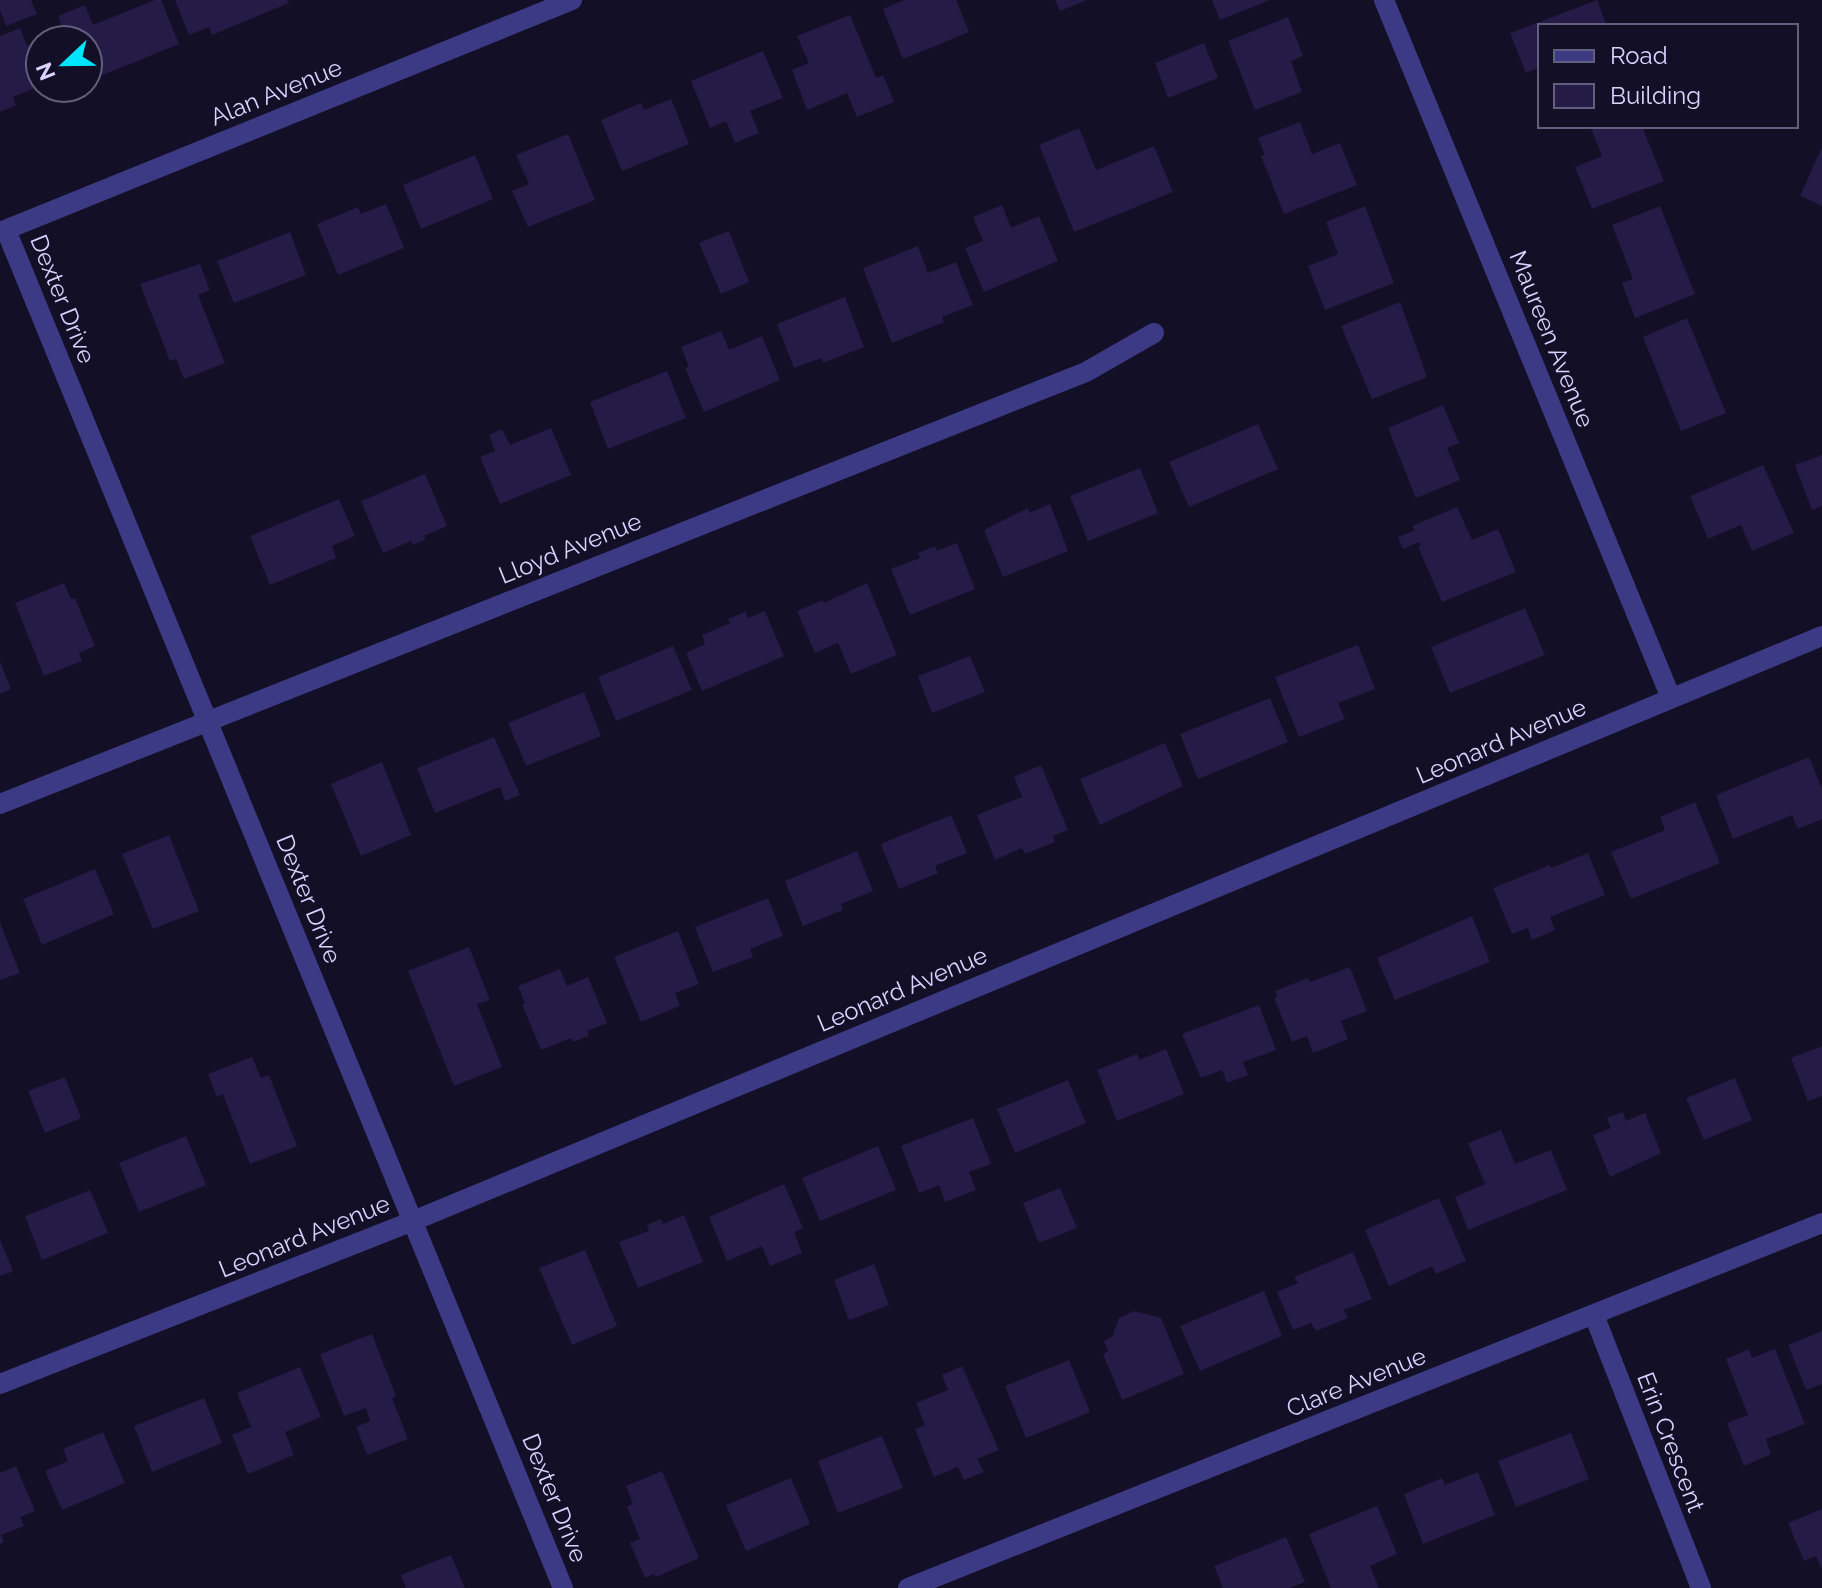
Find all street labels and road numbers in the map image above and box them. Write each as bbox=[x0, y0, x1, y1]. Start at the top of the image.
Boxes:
street label: Alan Avenue bbox=[206, 52, 346, 132]
street label: Dexter Drive bbox=[24, 230, 102, 368]
street label: Maureen Avenue bbox=[1503, 246, 1601, 432]
street label: Lloyd Avenue bbox=[494, 506, 646, 590]
street label: Leonard Avenue bbox=[1412, 692, 1590, 790]
street label: Dexter Drive bbox=[270, 830, 348, 968]
street label: Leonard Avenue bbox=[813, 940, 991, 1038]
street label: Leonard Avenue bbox=[214, 1189, 394, 1283]
street label: Clare Avenue bbox=[1282, 1341, 1430, 1423]
street label: Erin Crescent bbox=[1631, 1368, 1711, 1516]
street label: Dexter Drive bbox=[516, 1429, 594, 1567]

